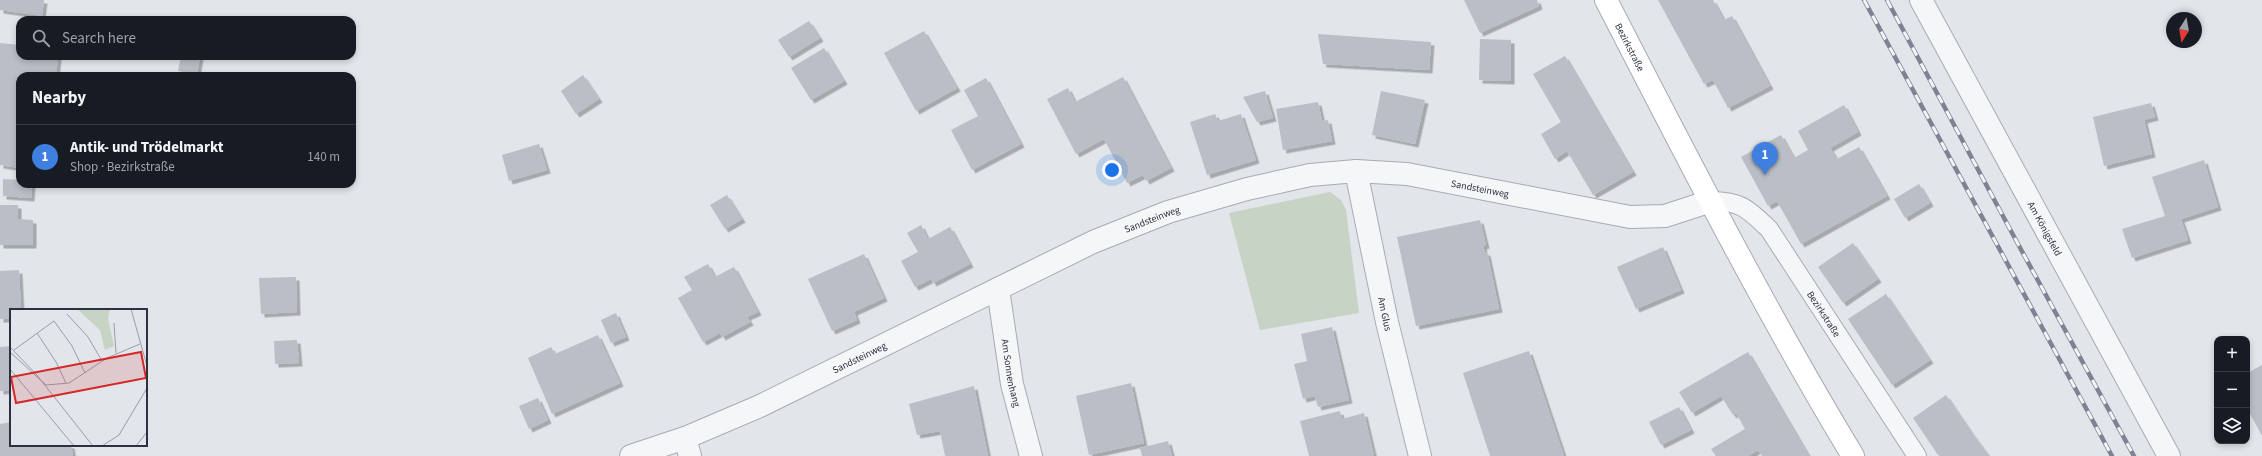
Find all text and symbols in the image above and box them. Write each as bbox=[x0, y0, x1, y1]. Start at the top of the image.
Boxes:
north arrow bbox=[2166, 12, 2202, 48]
search box bbox=[16, 16, 356, 60]
street label: Bezirkstraße bbox=[1611, 21, 1648, 74]
icon: search bbox=[30, 27, 52, 49]
text: Search here bbox=[62, 28, 136, 49]
text: Nearby bbox=[32, 86, 86, 110]
text: Antik- und Trödelmarkt bbox=[70, 137, 223, 158]
pin: 1 bbox=[1752, 142, 1778, 175]
text: 1 bbox=[42, 148, 48, 166]
text: 140 m bbox=[307, 148, 340, 166]
text: Shop · Bezirkstraße bbox=[70, 158, 175, 176]
your location bbox=[1102, 160, 1122, 180]
street label: Sandsteinweg bbox=[1450, 177, 1510, 202]
street label: Am Königsfeld bbox=[2024, 199, 2065, 259]
street label: Sandsteinweg bbox=[1122, 203, 1182, 237]
street label: Bezirkstraße bbox=[1803, 288, 1844, 340]
street label: Am Glus bbox=[1374, 296, 1395, 333]
inset map bbox=[10, 309, 147, 446]
map controls bbox=[2214, 336, 2250, 444]
button: + bbox=[2214, 336, 2250, 372]
street label: Am Sonnenhang bbox=[997, 338, 1024, 409]
street label: Sandsteinweg bbox=[830, 339, 889, 377]
button: − bbox=[2214, 372, 2250, 408]
button: layers bbox=[2214, 408, 2250, 444]

